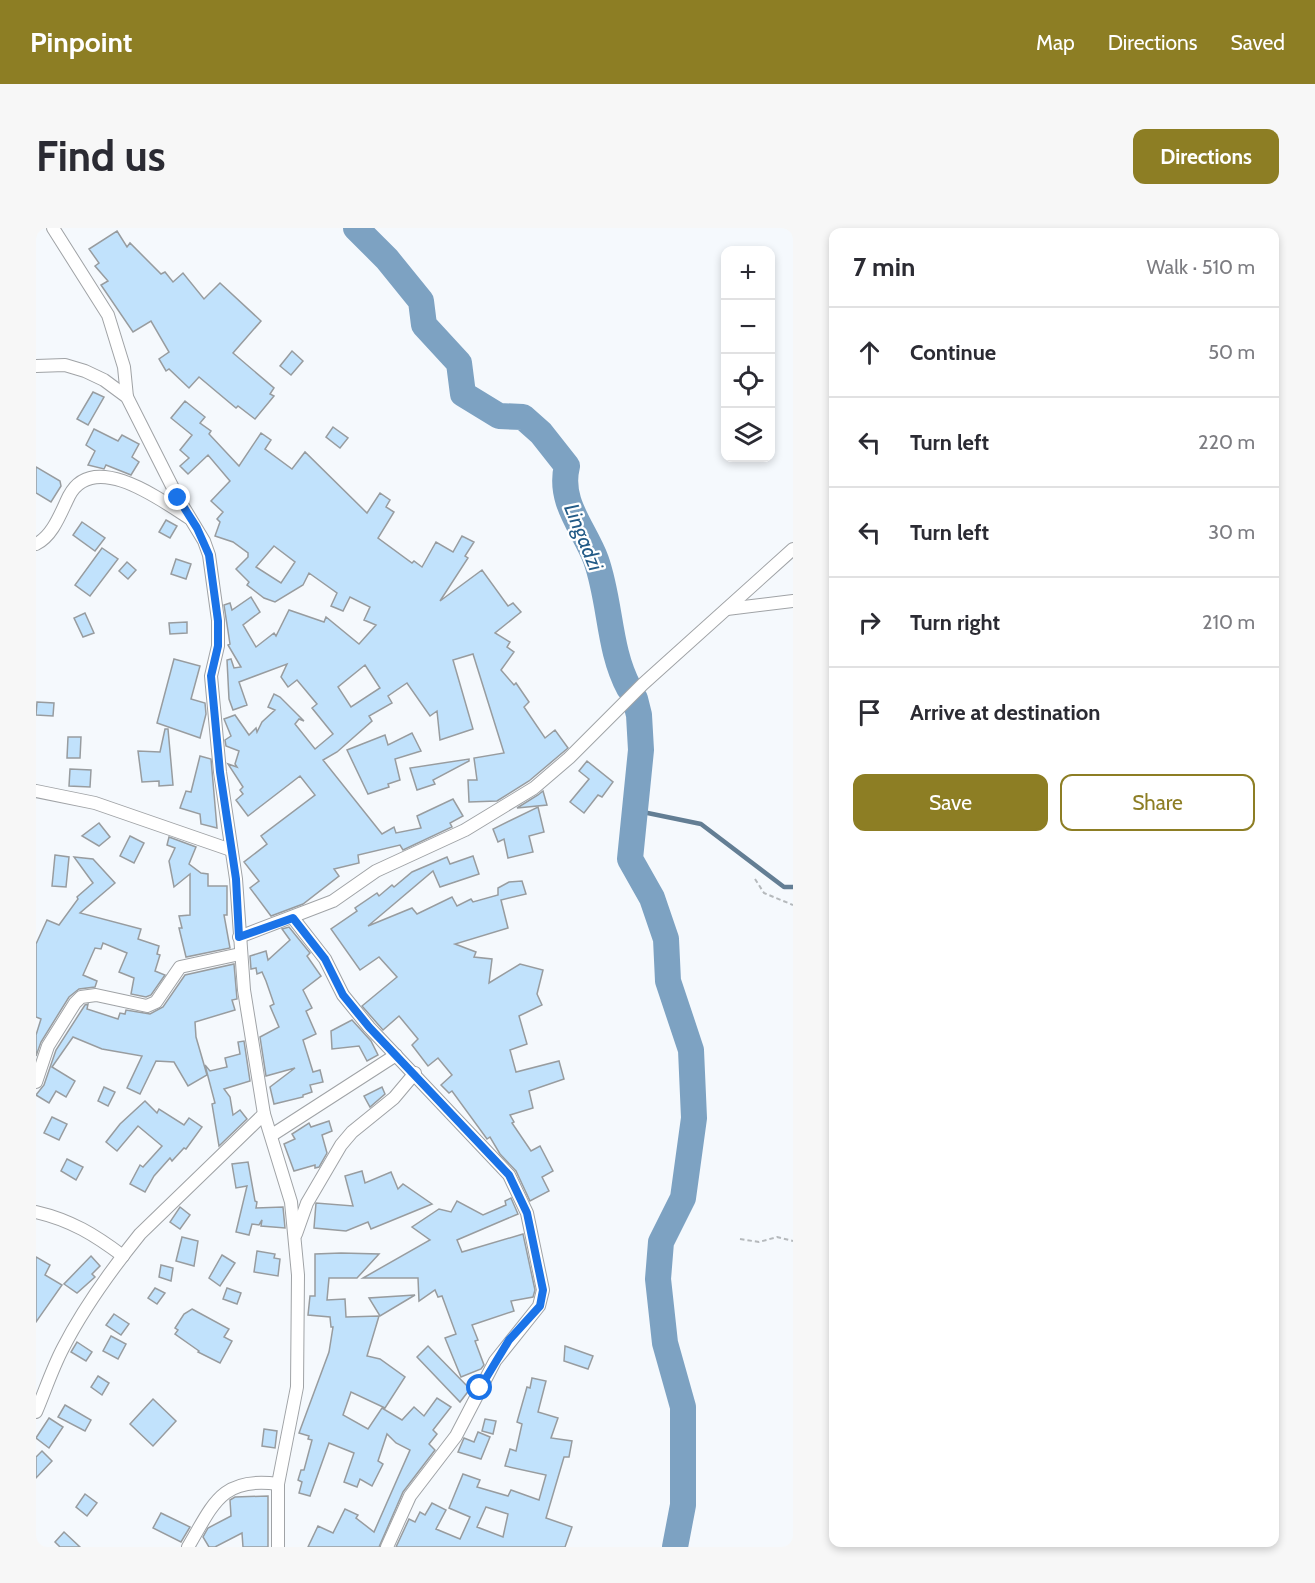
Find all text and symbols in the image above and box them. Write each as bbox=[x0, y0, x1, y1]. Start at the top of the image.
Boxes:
text: Pinpoint bbox=[30, 25, 132, 59]
text: Map bbox=[1036, 30, 1075, 55]
text: Directions bbox=[1108, 30, 1197, 55]
text: Saved bbox=[1230, 30, 1285, 55]
button: Directions bbox=[1133, 129, 1279, 184]
text: Find us bbox=[36, 130, 165, 182]
map controls bbox=[721, 246, 775, 462]
button: + bbox=[721, 246, 775, 300]
text: 7 min bbox=[853, 251, 915, 283]
text: Walk · 510 m bbox=[1147, 255, 1255, 279]
button: − bbox=[721, 300, 775, 354]
icon: ahead bbox=[853, 336, 886, 369]
text: Continue bbox=[910, 339, 996, 366]
text: 50 m bbox=[1208, 340, 1255, 364]
button: locate bbox=[721, 354, 775, 408]
button: layers bbox=[721, 408, 775, 462]
icon: left bbox=[853, 426, 886, 459]
text: Turn left bbox=[910, 429, 989, 456]
text: 220 m bbox=[1198, 430, 1255, 454]
route end bbox=[164, 484, 190, 510]
water label: Lingadzi bbox=[559, 500, 609, 575]
icon: left bbox=[853, 516, 886, 549]
text: Turn left bbox=[910, 519, 989, 546]
text: 30 m bbox=[1208, 520, 1255, 544]
icon: right bbox=[853, 606, 886, 639]
text: Turn right bbox=[910, 609, 1000, 636]
text: 210 m bbox=[1202, 610, 1255, 634]
icon: arrive bbox=[853, 696, 886, 729]
text: Arrive at destination bbox=[910, 699, 1100, 726]
button: Save bbox=[853, 774, 1048, 831]
button: Share bbox=[1060, 774, 1255, 831]
route start bbox=[466, 1374, 492, 1400]

